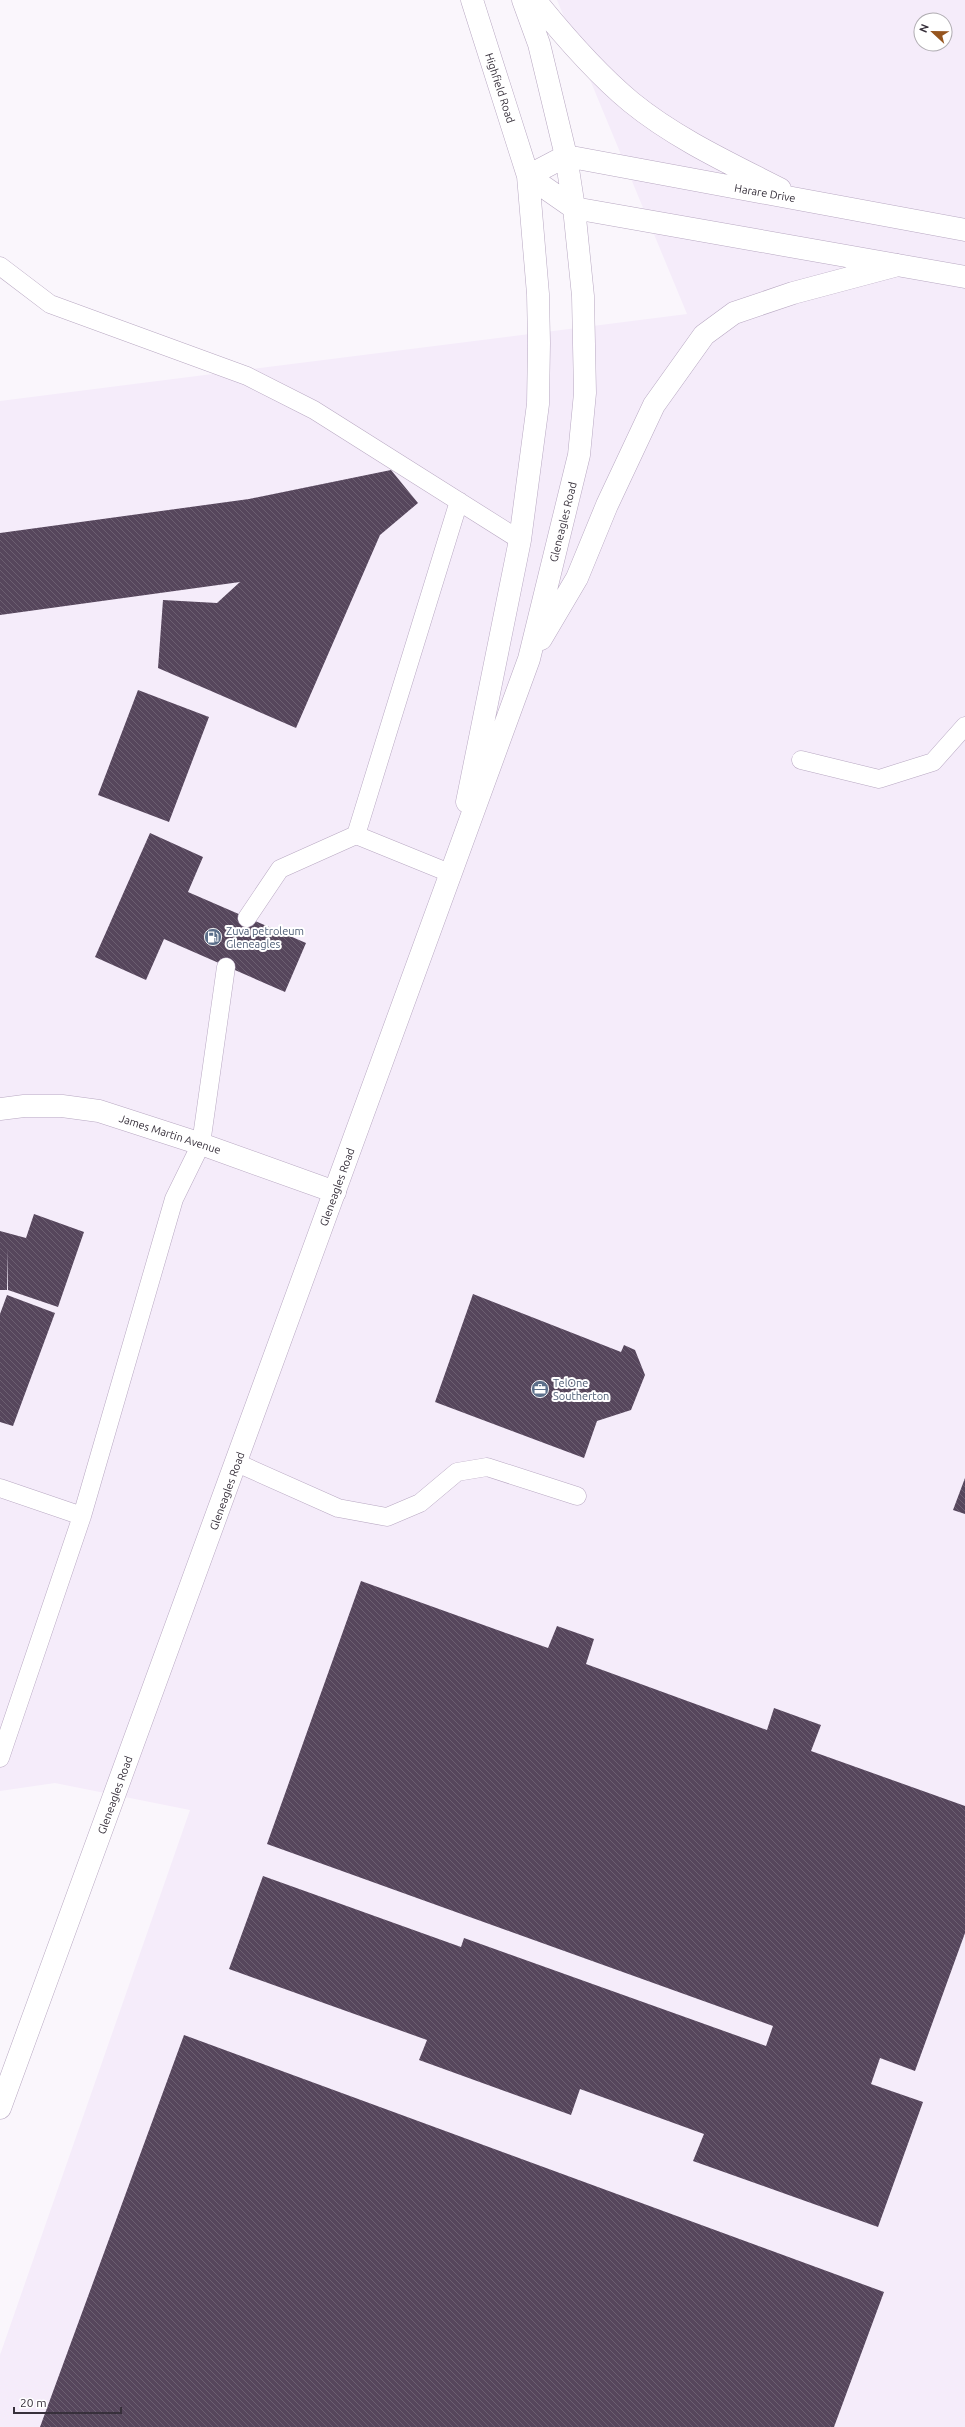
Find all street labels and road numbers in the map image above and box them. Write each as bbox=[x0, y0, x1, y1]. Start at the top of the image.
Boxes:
street label: Highfield Road bbox=[483, 51, 517, 125]
street label: Harare Drive bbox=[733, 182, 797, 204]
street label: Gleneagles Road bbox=[547, 481, 579, 563]
street label: James Martin Avenue bbox=[118, 1112, 222, 1156]
street label: Gleneagles Road bbox=[317, 1146, 357, 1228]
street label: Gleneagles Road bbox=[207, 1450, 247, 1532]
street label: Gleneagles Road bbox=[95, 1754, 135, 1836]

